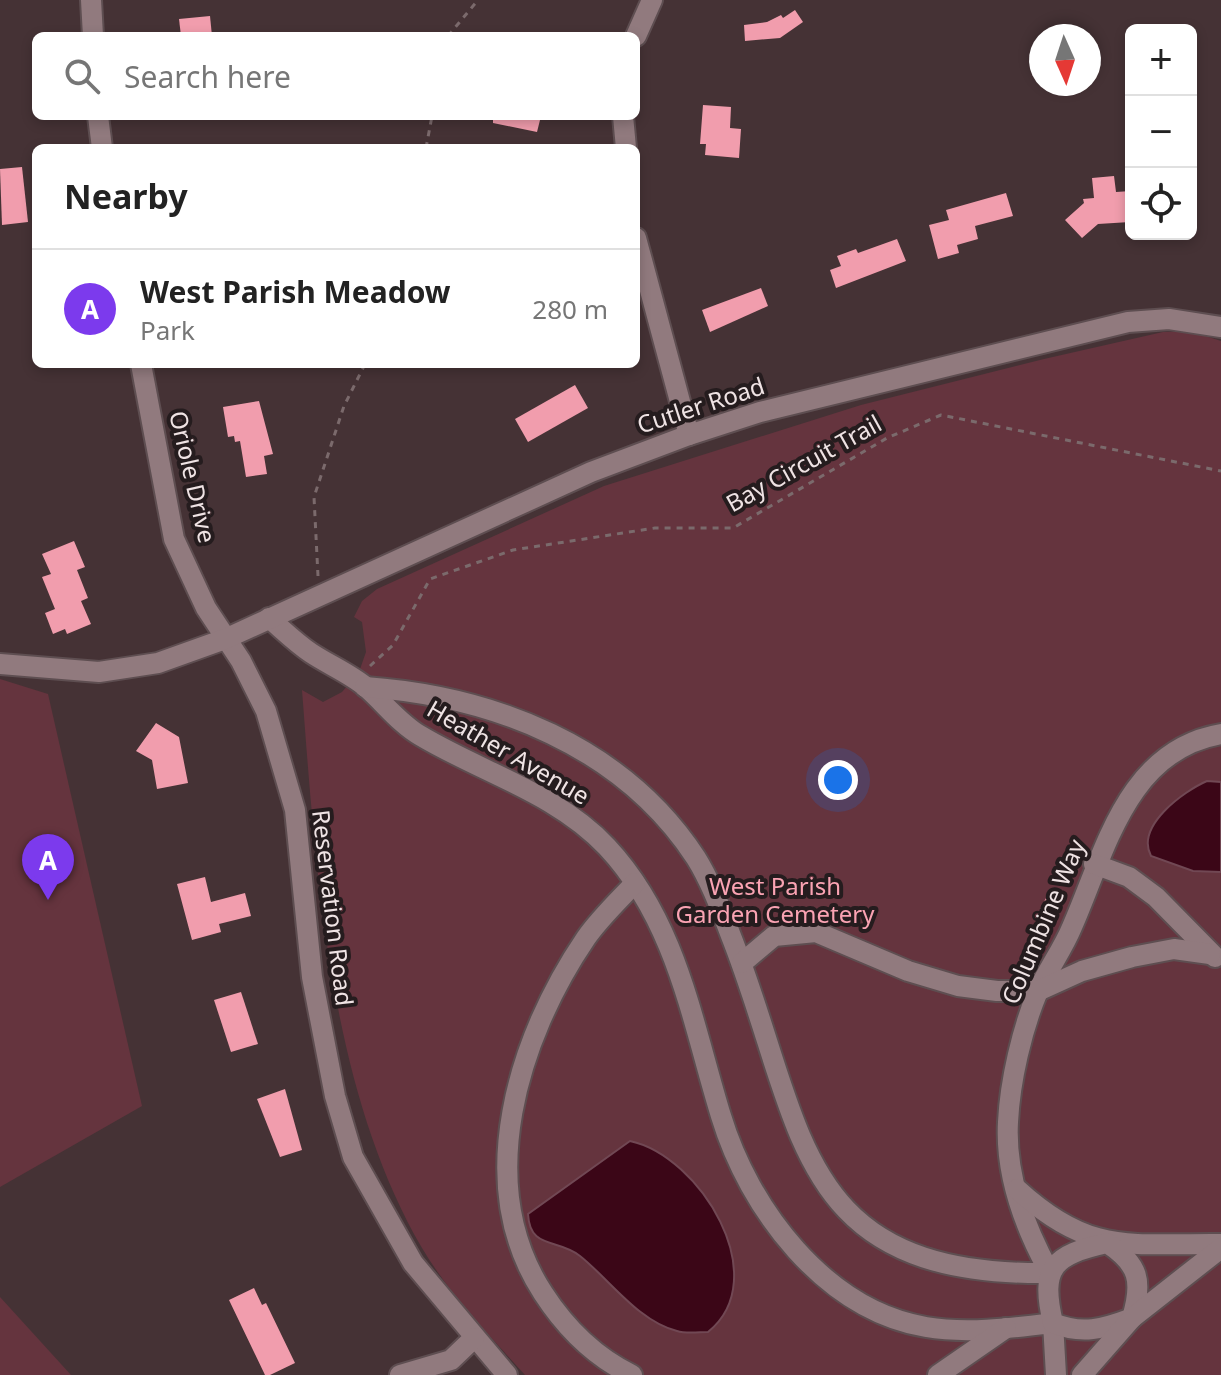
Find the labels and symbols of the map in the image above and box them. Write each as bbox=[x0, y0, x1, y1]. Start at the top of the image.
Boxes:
north arrow bbox=[1029, 24, 1101, 96]
street label: Cutler Road bbox=[633, 368, 769, 441]
street label: Bay Circuit Trail bbox=[720, 406, 887, 519]
street label: Oriole Drive bbox=[162, 407, 225, 546]
street label: Heather Avenue bbox=[422, 692, 596, 812]
your location bbox=[818, 760, 858, 800]
street label: Reservation Road bbox=[305, 808, 362, 1008]
street label: Columbine Way bbox=[993, 833, 1093, 1009]
pin: A bbox=[22, 834, 74, 900]
park label: West Parish Garden Cemetery bbox=[676, 869, 875, 930]

